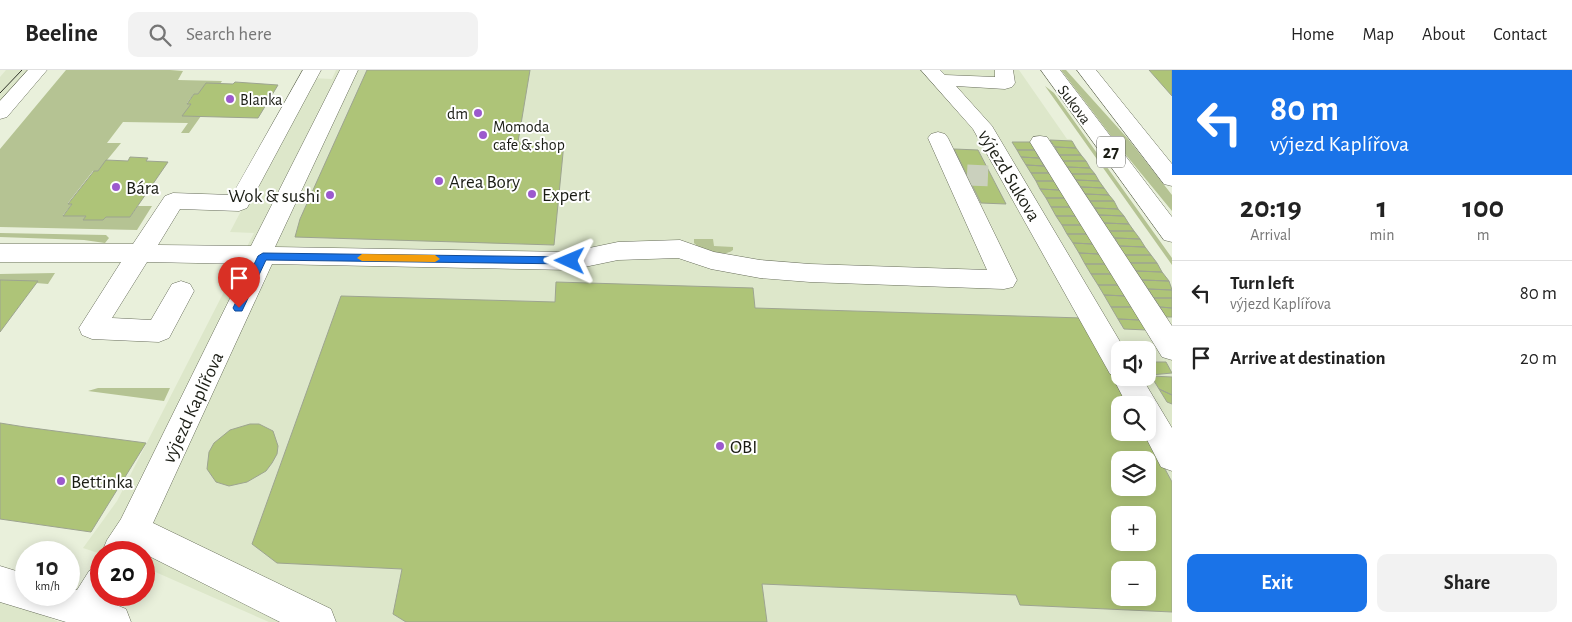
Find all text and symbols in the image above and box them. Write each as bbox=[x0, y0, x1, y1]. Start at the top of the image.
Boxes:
search box bbox=[128, 12, 478, 57]
icon: search bbox=[146, 21, 174, 49]
text: Beeline bbox=[25, 22, 98, 46]
text: Search here bbox=[186, 25, 272, 44]
text: Home bbox=[1291, 26, 1334, 44]
text: Map bbox=[1362, 26, 1394, 44]
text: About bbox=[1422, 26, 1465, 44]
text: Contact bbox=[1493, 26, 1547, 44]
street label: Sukova bbox=[1054, 82, 1094, 127]
icon: left bbox=[1187, 90, 1252, 155]
place label: Blanka bbox=[240, 92, 282, 108]
text: 80 m bbox=[1270, 92, 1339, 127]
marker: Blanka bbox=[224, 93, 236, 105]
place label: dm bbox=[447, 106, 468, 122]
marker: dm bbox=[472, 107, 484, 119]
place label: Momoda cafe & shop bbox=[493, 119, 565, 153]
street label: výjezd Sukova bbox=[974, 127, 1044, 225]
marker: Momoda cafe & shop bbox=[477, 129, 489, 141]
text: výjezd Kaplířova bbox=[1270, 133, 1409, 155]
road number: 27 bbox=[1097, 136, 1125, 168]
place label: Area Bory bbox=[449, 173, 520, 192]
marker: Area Bory bbox=[433, 175, 445, 187]
place label: Bára bbox=[126, 179, 160, 198]
marker: Bára bbox=[110, 181, 122, 193]
place label: Expert bbox=[542, 186, 590, 205]
place label: Wok & sushi bbox=[228, 187, 320, 206]
marker: Expert bbox=[526, 188, 538, 200]
marker: Wok & sushi bbox=[324, 189, 336, 201]
text: 20:19 bbox=[1240, 193, 1302, 223]
text: 1 bbox=[1377, 193, 1387, 223]
text: 100 bbox=[1462, 193, 1504, 223]
text: Arrival bbox=[1250, 227, 1291, 243]
text: min bbox=[1369, 227, 1394, 243]
text: m bbox=[1477, 227, 1490, 243]
position arrow bbox=[543, 234, 595, 286]
pin bbox=[218, 257, 260, 308]
icon: arrive bbox=[225, 264, 253, 292]
text: Turn left bbox=[1230, 274, 1294, 293]
icon: left bbox=[1187, 279, 1215, 307]
text: 80 m bbox=[1520, 284, 1557, 303]
text: výjezd Kaplířova bbox=[1230, 296, 1331, 312]
map controls bbox=[1111, 341, 1156, 606]
button: sound bbox=[1111, 341, 1156, 386]
icon: arrive bbox=[1187, 344, 1215, 372]
street label: výjezd Kaplířova bbox=[159, 349, 227, 466]
text: Arrive at destination bbox=[1230, 349, 1386, 368]
text: 20 m bbox=[1520, 349, 1557, 368]
button: search bbox=[1111, 396, 1156, 441]
place label: OBI bbox=[730, 438, 757, 457]
marker: OBI bbox=[714, 440, 726, 452]
button: layers bbox=[1111, 451, 1156, 496]
place label: Bettinka bbox=[71, 473, 134, 492]
marker: Bettinka bbox=[55, 475, 67, 487]
button: + bbox=[1111, 506, 1156, 551]
speed limit sign: 20 bbox=[90, 541, 155, 606]
button: Exit bbox=[1187, 554, 1367, 612]
button: Share bbox=[1377, 554, 1557, 612]
text: 10 bbox=[36, 555, 59, 580]
button: − bbox=[1111, 561, 1156, 606]
text: km/h bbox=[35, 580, 60, 592]

